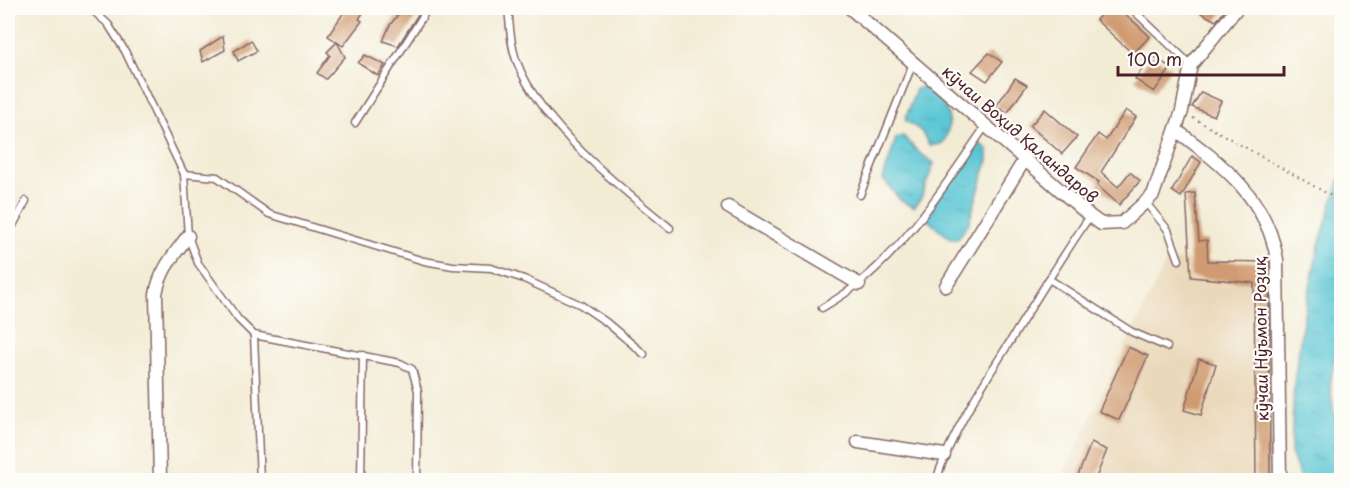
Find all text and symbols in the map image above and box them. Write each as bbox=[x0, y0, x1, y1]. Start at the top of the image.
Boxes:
scale bar bbox=[1118, 39, 1284, 77]
text: 100 m bbox=[1127, 45, 1182, 72]
street label: кӯчаи Воҳид Қаландаров bbox=[937, 59, 1104, 208]
street label: кӯчаи Нӯъмон Розиқ bbox=[1247, 256, 1273, 422]

